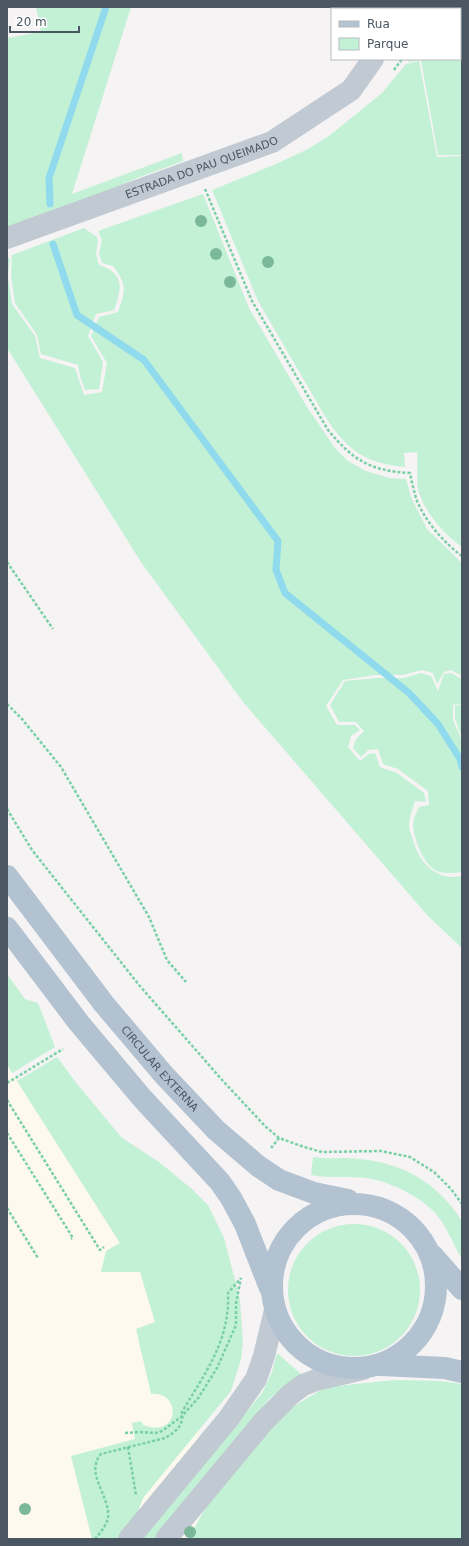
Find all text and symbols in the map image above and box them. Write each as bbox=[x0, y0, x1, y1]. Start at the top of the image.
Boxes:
scale bar bbox=[10, 8, 79, 34]
legend bbox=[331, 8, 461, 60]
text: 20 m bbox=[16, 15, 47, 29]
text: Rua bbox=[367, 17, 390, 31]
text: Parque bbox=[367, 37, 408, 51]
street label: ESTRADA DO PAU QUEIMADO bbox=[124, 134, 281, 202]
street label: CIRCULAR EXTERNA bbox=[118, 1023, 201, 1115]

